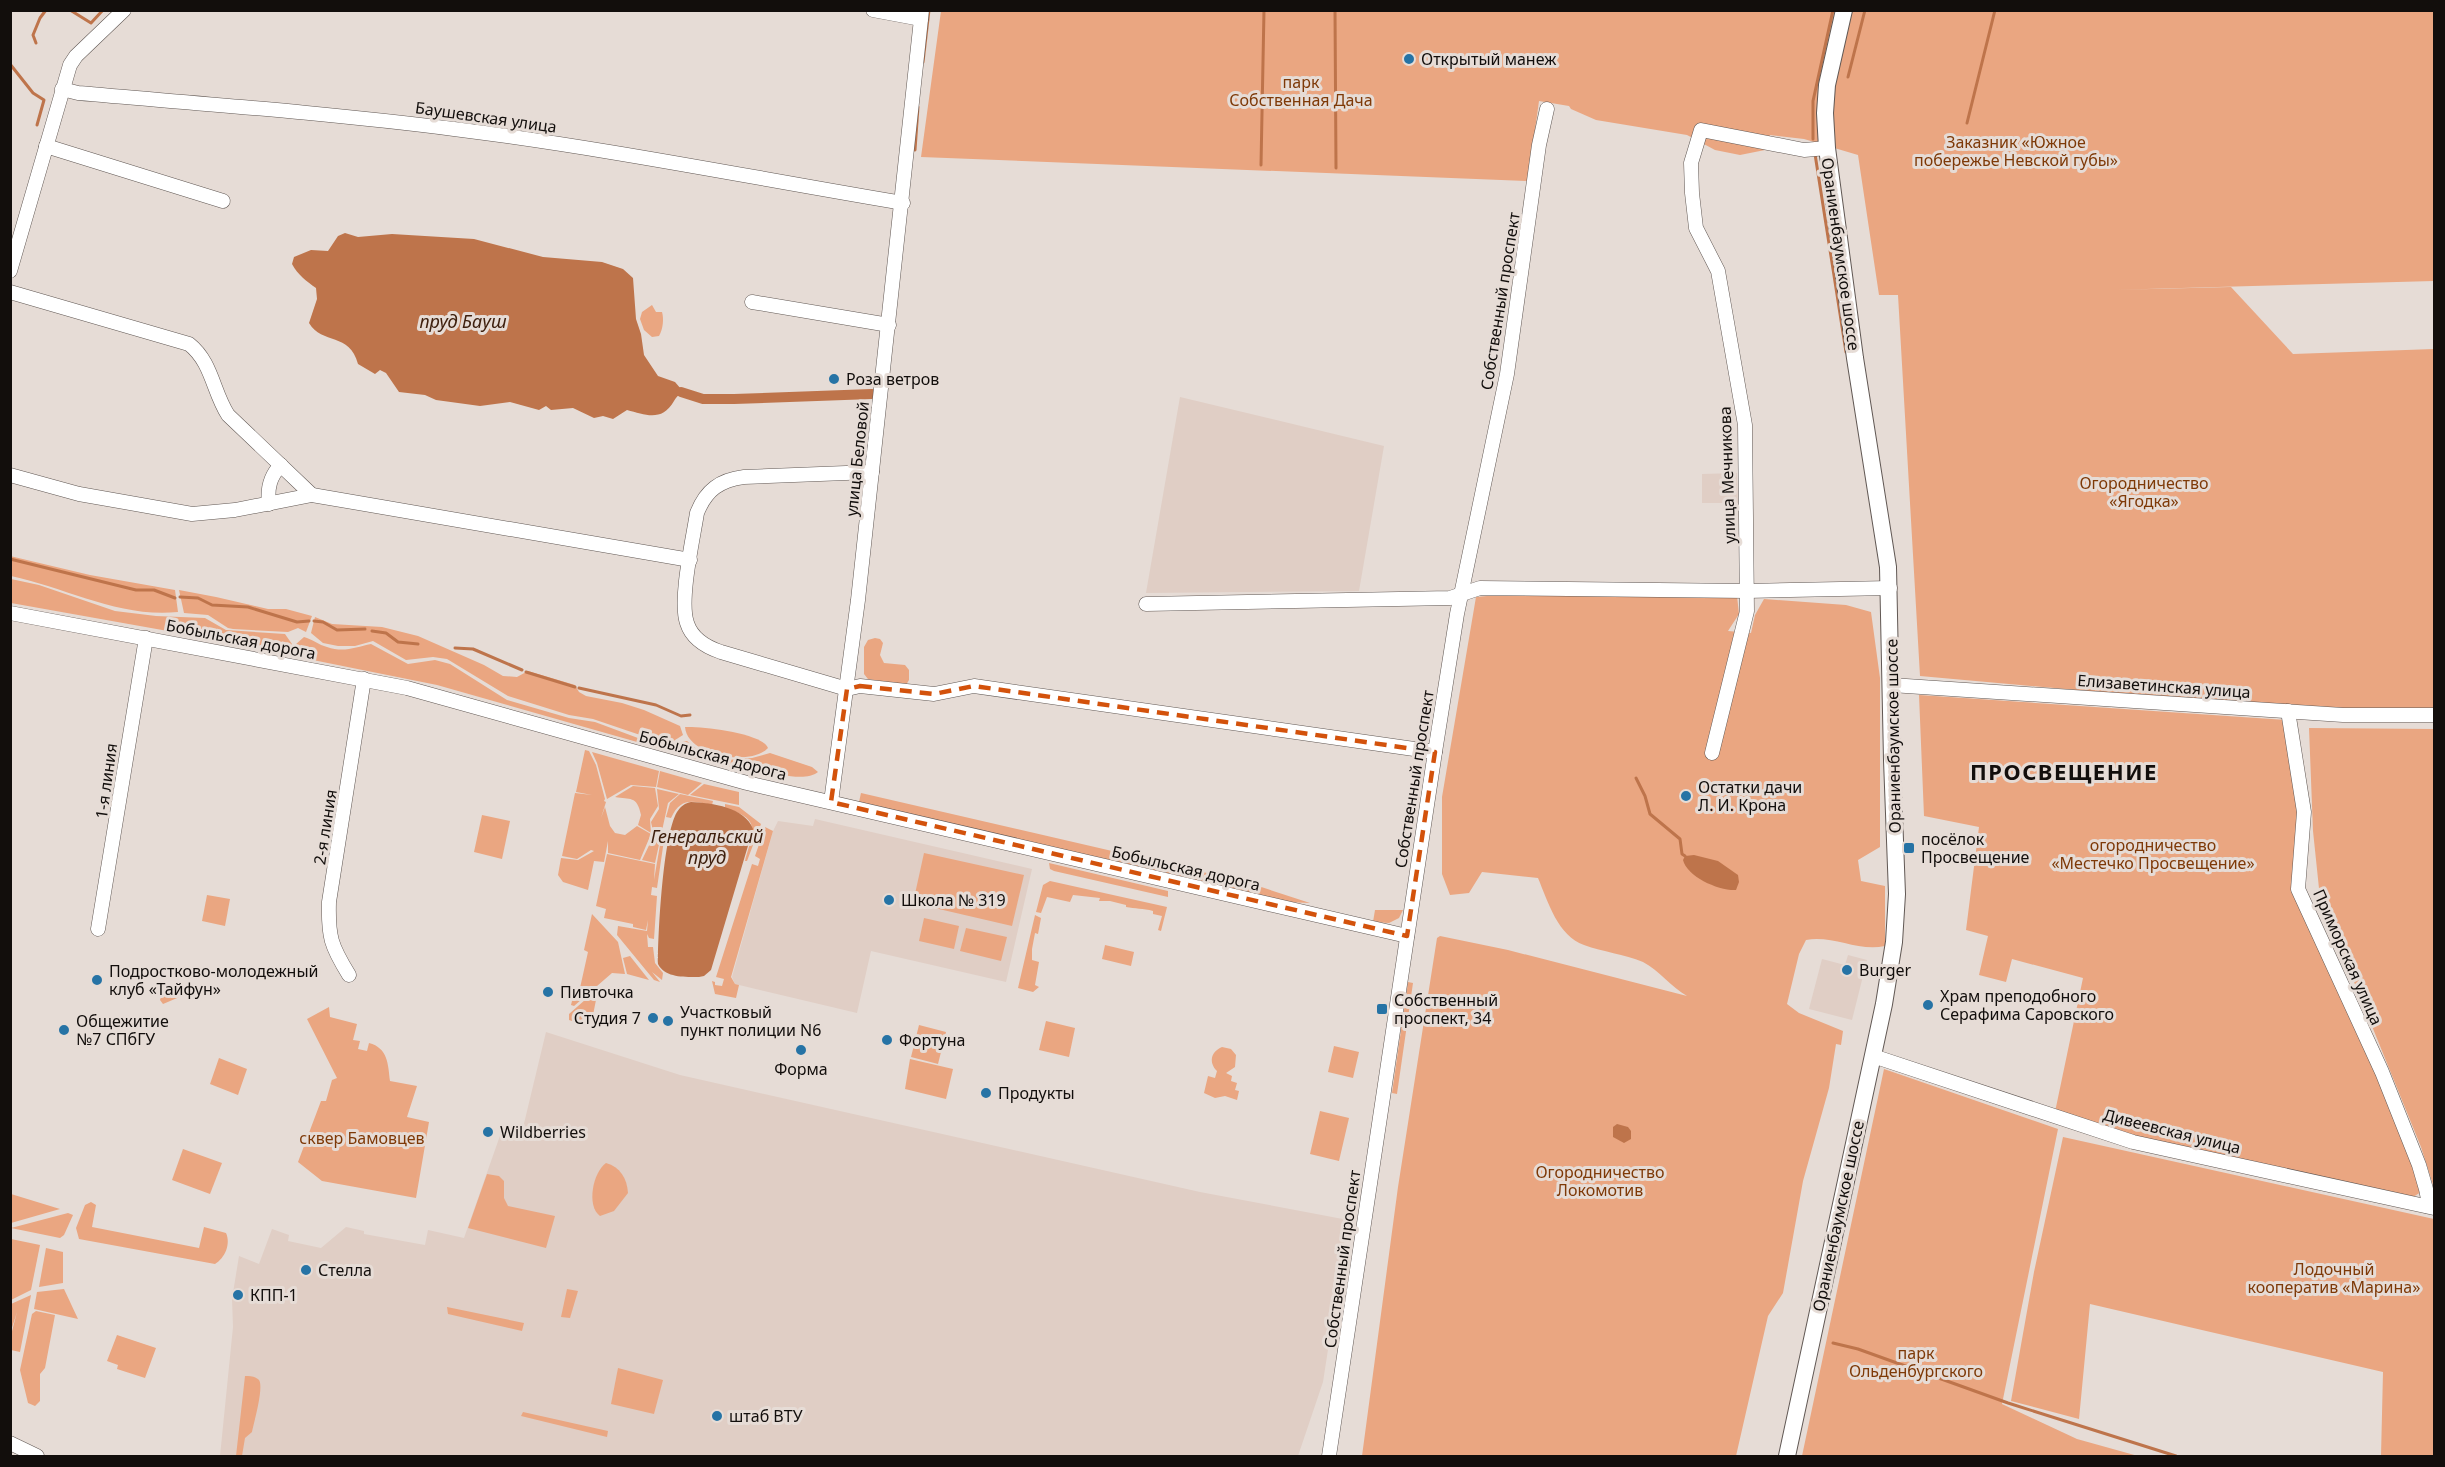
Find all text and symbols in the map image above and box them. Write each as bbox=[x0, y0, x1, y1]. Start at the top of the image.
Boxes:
place label: Открытый манеж bbox=[1421, 48, 1557, 70]
marker: Открытый манеж bbox=[1402, 52, 1416, 66]
park label: парк Собственная Дача bbox=[1229, 71, 1373, 111]
street label: Баушевская улица bbox=[414, 96, 558, 138]
park label: Заказник «Южное побережье Невской губы» bbox=[1914, 131, 2118, 171]
street label: Ораниенбаумское шоссе bbox=[1817, 156, 1865, 352]
street label: Собственный проспект bbox=[1475, 210, 1525, 391]
water label: пруд Бауш bbox=[419, 309, 507, 333]
place label: Роза ветров bbox=[846, 368, 939, 390]
marker: Роза ветров bbox=[827, 372, 841, 386]
street label: улица Беловой bbox=[840, 400, 874, 518]
street label: улица Мечникова bbox=[1714, 406, 1740, 544]
park label: Огородничество «Ягодка» bbox=[2079, 472, 2209, 512]
street label: Бобыльская дорога bbox=[164, 614, 318, 664]
street label: Ораниенбаумское шоссе bbox=[1880, 638, 1906, 833]
street label: Елизаветинская улица bbox=[2077, 669, 2251, 703]
street label: Собственный проспект bbox=[1389, 688, 1439, 869]
street label: Бобыльская дорога bbox=[637, 725, 789, 785]
street label: 1-я линия bbox=[90, 742, 122, 820]
district label: ПРОСВЕЩЕНИЕ bbox=[1970, 756, 2158, 786]
place label: Остатки дачи Л. И. Крона bbox=[1698, 776, 1802, 816]
street label: 2-я линия bbox=[308, 788, 342, 866]
marker: Остатки дачи Л. И. Крона bbox=[1679, 789, 1693, 803]
water label: Генеральский пруд bbox=[651, 824, 763, 869]
place label: посёлок Просвещение bbox=[1921, 828, 2030, 868]
park label: огородничество «Местечко Просвещение» bbox=[2051, 834, 2255, 874]
street label: Бобыльская дорога bbox=[1110, 840, 1262, 896]
marker: посёлок Просвещение bbox=[1902, 841, 1916, 855]
street label: Приморская улица bbox=[2308, 886, 2388, 1028]
place label: Школа № 319 bbox=[901, 889, 1006, 911]
marker: Школа № 319 bbox=[882, 893, 896, 907]
place label: Burger bbox=[1859, 959, 1912, 981]
place label: Подростково-молодежный клуб «Тайфун» bbox=[109, 960, 319, 1000]
marker: Burger bbox=[1840, 963, 1854, 977]
marker: Подростково-молодежный клуб «Тайфун» bbox=[90, 973, 104, 987]
place label: Пивточка bbox=[560, 981, 634, 1003]
marker: Пивточка bbox=[541, 985, 555, 999]
place label: Храм преподобного Серафима Саровского bbox=[1940, 985, 2114, 1025]
place label: Собственный проспект, 34 bbox=[1394, 989, 1498, 1029]
marker: Храм преподобного Серафима Саровского bbox=[1921, 998, 1935, 1012]
place label: Участковый пункт полиции N6 bbox=[680, 1001, 821, 1041]
marker: Собственный проспект, 34 bbox=[1375, 1002, 1389, 1016]
place label: Студия 7 bbox=[574, 1007, 641, 1029]
place label: Общежитие №7 СПбГУ bbox=[76, 1010, 169, 1050]
marker: Студия 7 bbox=[646, 1011, 660, 1025]
marker: Участковый пункт полиции N6 bbox=[661, 1014, 675, 1028]
marker: Общежитие №7 СПбГУ bbox=[57, 1023, 71, 1037]
place label: Фортуна bbox=[899, 1029, 965, 1051]
marker: Фортуна bbox=[880, 1033, 894, 1047]
marker: Форма bbox=[794, 1043, 808, 1057]
place label: Форма bbox=[774, 1058, 828, 1080]
place label: Продукты bbox=[998, 1082, 1075, 1104]
marker: Продукты bbox=[979, 1086, 993, 1100]
street label: Дивеевская улица bbox=[2101, 1103, 2243, 1159]
street label: Ораниенбаумское шоссе bbox=[1807, 1118, 1869, 1313]
place label: Wildberries bbox=[500, 1121, 586, 1143]
marker: Wildberries bbox=[481, 1125, 495, 1139]
park label: сквер Бамовцев bbox=[299, 1127, 425, 1149]
park label: Огородничество Локомотив bbox=[1535, 1161, 1665, 1201]
street label: Собственный проспект bbox=[1319, 1168, 1365, 1349]
park label: Лодочный кооператив «Марина» bbox=[2248, 1258, 2420, 1298]
place label: Стелла bbox=[318, 1259, 372, 1281]
marker: Стелла bbox=[299, 1263, 313, 1277]
place label: КПП-1 bbox=[250, 1284, 298, 1306]
marker: КПП-1 bbox=[231, 1288, 245, 1302]
park label: парк Ольденбургского bbox=[1849, 1342, 1983, 1382]
place label: штаб ВТУ bbox=[729, 1405, 803, 1427]
marker: штаб ВТУ bbox=[710, 1409, 724, 1423]

